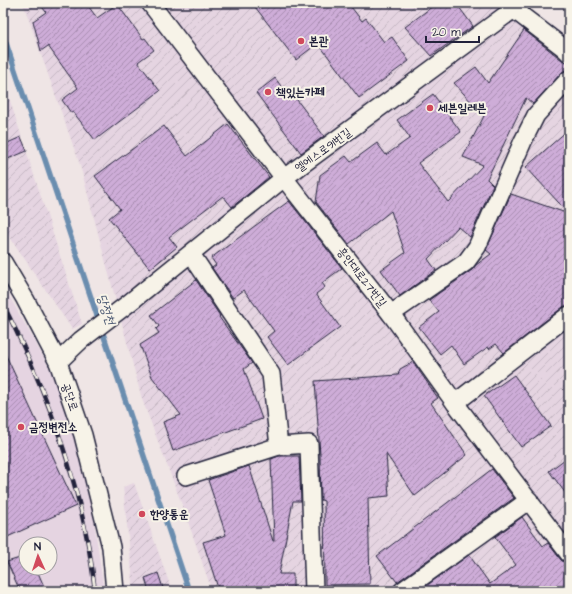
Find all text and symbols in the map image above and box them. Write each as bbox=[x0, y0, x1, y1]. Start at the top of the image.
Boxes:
scale bar bbox=[426, 18, 479, 44]
text: 20 m bbox=[432, 24, 461, 41]
place label: 본관 bbox=[309, 33, 329, 50]
marker: 본관 bbox=[296, 36, 306, 46]
place label: 책있는카페 bbox=[276, 84, 325, 101]
marker: 책있는카페 bbox=[263, 87, 273, 97]
place label: 세븐일레븐 bbox=[437, 100, 487, 117]
marker: 세븐일레븐 bbox=[425, 103, 435, 113]
street label: 엘에스로91번길 bbox=[291, 124, 355, 177]
street label: 흥안대로27번길 bbox=[333, 244, 391, 311]
water label: 당정천 bbox=[92, 292, 120, 329]
street label: 공단로 bbox=[57, 381, 82, 414]
place label: 금정변전소 bbox=[29, 419, 78, 436]
marker: 금정변전소 bbox=[16, 422, 26, 432]
place label: 한양통운 bbox=[149, 506, 189, 523]
marker: 한양통운 bbox=[137, 509, 147, 519]
north arrow bbox=[18, 536, 58, 576]
text: N bbox=[34, 539, 41, 554]

